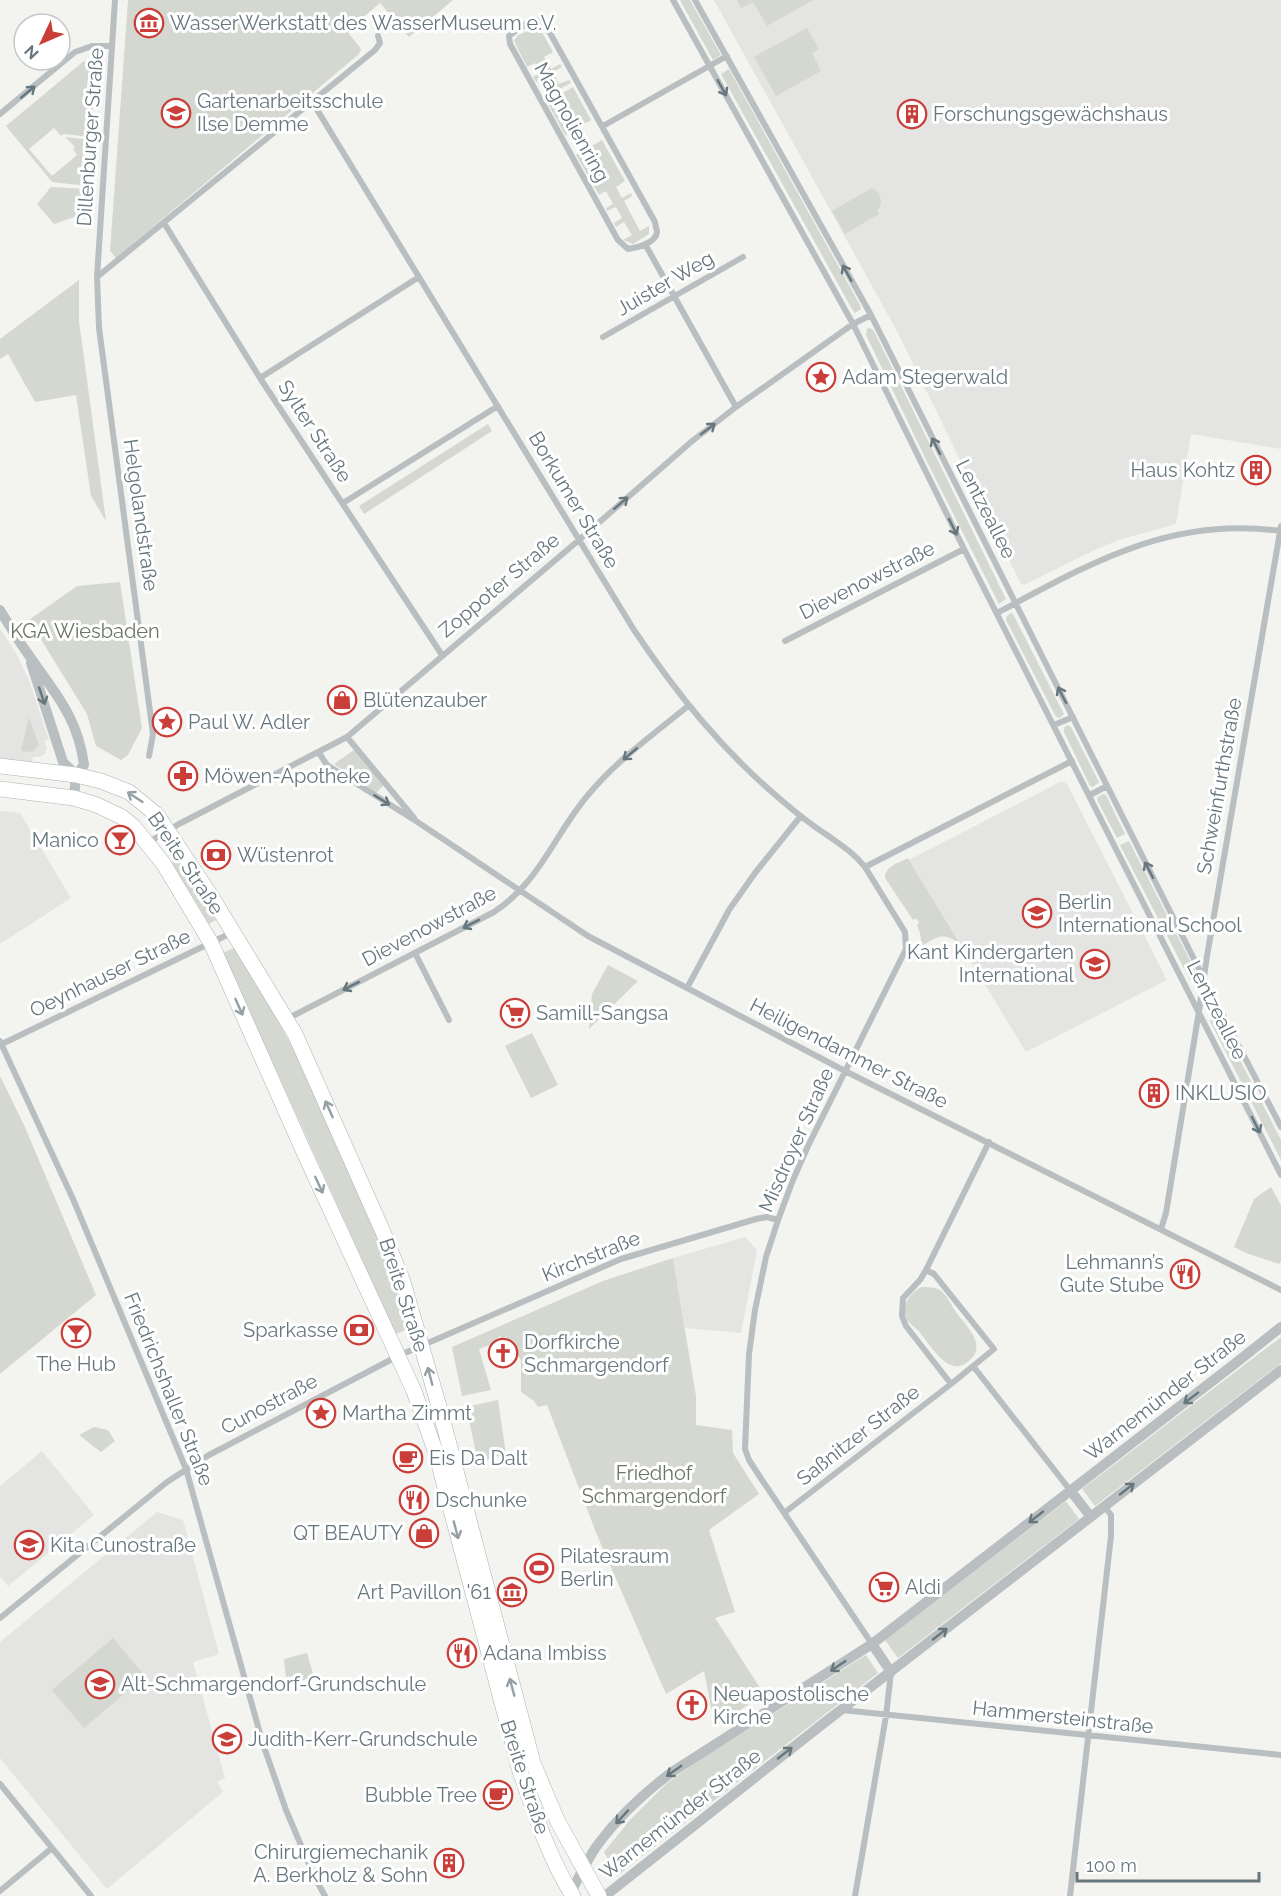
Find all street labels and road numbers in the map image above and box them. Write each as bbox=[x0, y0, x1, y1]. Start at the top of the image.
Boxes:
street label: Dillenburger Straße bbox=[72, 47, 108, 227]
street label: Magnolienring bbox=[529, 58, 615, 186]
street label: Juister Weg bbox=[612, 246, 718, 320]
street label: Sylter Straße bbox=[273, 375, 357, 487]
street label: Borkumer Straße bbox=[524, 427, 625, 573]
street label: Helgolandstraße bbox=[118, 437, 164, 593]
street label: Lentzeallee bbox=[951, 455, 1021, 563]
street label: Zoppoter Straße bbox=[434, 527, 564, 642]
street label: Dievenowstraße bbox=[795, 536, 939, 624]
street label: Schweinfurthstraße bbox=[1192, 696, 1246, 876]
street label: Breite Straße bbox=[143, 807, 229, 919]
street label: Dievenowstraße bbox=[358, 880, 500, 971]
street label: Oeynhauser Straße bbox=[26, 924, 194, 1022]
street label: Lentzeallee bbox=[1182, 956, 1252, 1064]
street label: Heiligendammer Straße bbox=[746, 993, 952, 1114]
street label: Misdroyer Straße bbox=[753, 1064, 839, 1216]
street label: Kirchstraße bbox=[538, 1225, 644, 1287]
street label: Breite Straße bbox=[374, 1235, 434, 1355]
street label: Friedrichshaller Straße bbox=[119, 1289, 219, 1489]
street label: Warnemünder Straße bbox=[1080, 1324, 1251, 1465]
street label: Cunostraße bbox=[216, 1368, 322, 1440]
street label: Saßnitzer Straße bbox=[792, 1379, 924, 1490]
street label: Hammersteinstraße bbox=[971, 1696, 1155, 1738]
street label: Breite Straße bbox=[495, 1717, 555, 1837]
street label: Warnemünder Straße bbox=[595, 1743, 766, 1884]

